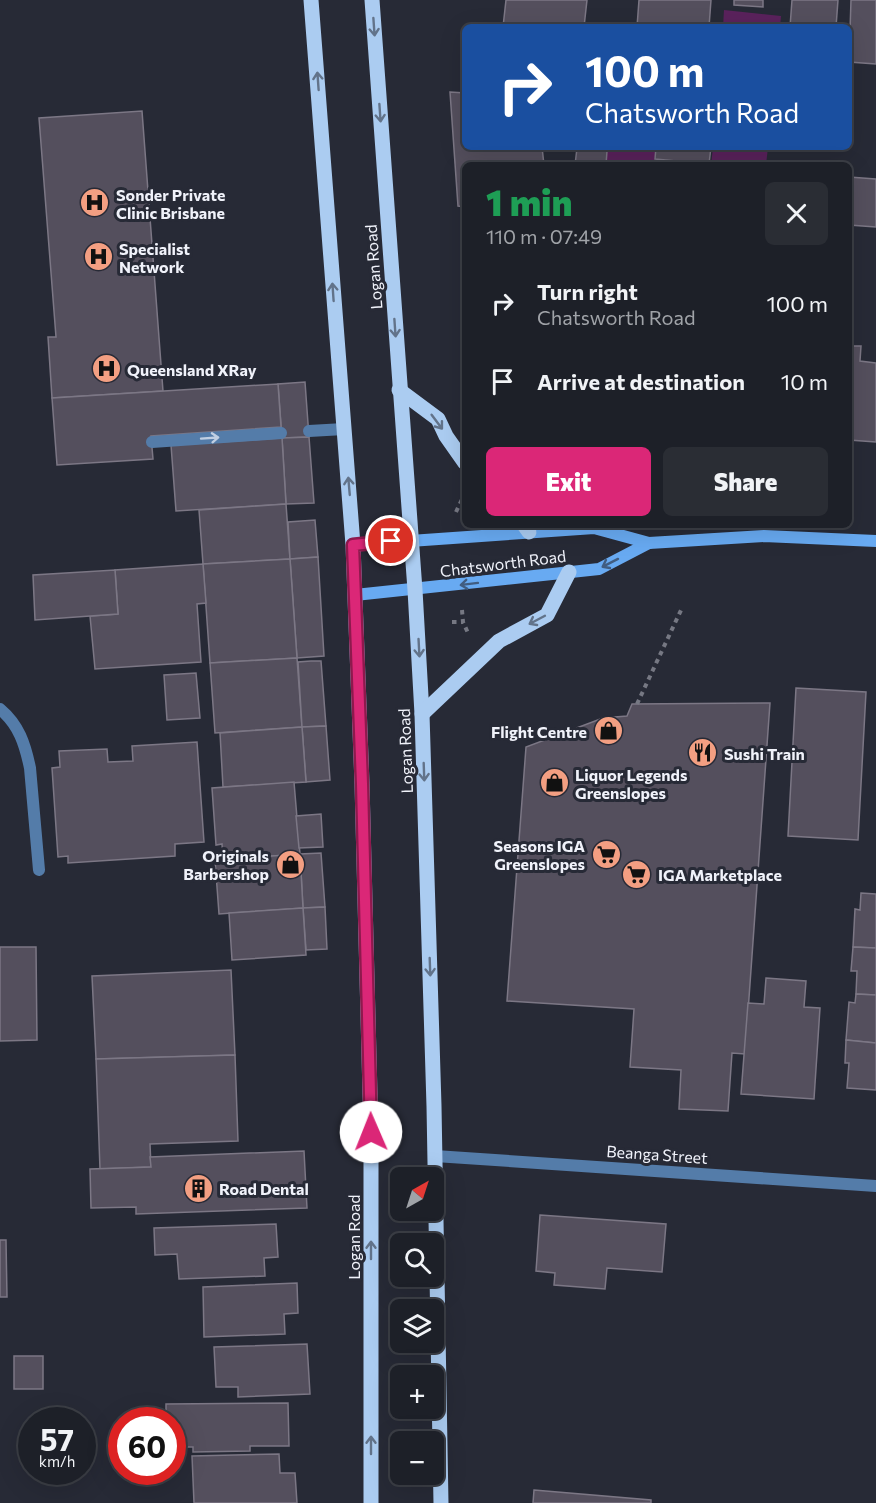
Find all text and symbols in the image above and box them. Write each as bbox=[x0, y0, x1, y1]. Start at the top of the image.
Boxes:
one-way arrow bbox=[369, 17, 380, 37]
text: 100 m bbox=[585, 44, 705, 96]
icon: right bbox=[486, 48, 564, 126]
one-way arrow bbox=[312, 71, 323, 91]
text: Chatsworth Road bbox=[585, 96, 799, 129]
one-way arrow bbox=[375, 102, 386, 122]
text: 1 min bbox=[486, 179, 572, 223]
button: close bbox=[765, 182, 828, 245]
place label: Sonder Private Clinic Brisbane bbox=[116, 185, 225, 222]
hospital icon: Sonder Private Clinic Brisbane bbox=[79, 187, 111, 219]
street label: Logan Road bbox=[361, 224, 385, 310]
text: 110 m · 07:49 bbox=[486, 224, 602, 248]
place label: Specialist Network bbox=[119, 239, 190, 276]
hospital icon: Specialist Network bbox=[82, 241, 114, 273]
text: Turn right bbox=[537, 278, 638, 305]
one-way arrow bbox=[328, 283, 339, 302]
icon: right bbox=[486, 287, 519, 320]
text: 100 m bbox=[766, 290, 828, 317]
text: Chatsworth Road bbox=[537, 305, 696, 329]
one-way arrow bbox=[390, 318, 401, 338]
hospital icon: Queensland XRay bbox=[90, 353, 122, 385]
place label: Queensland XRay bbox=[127, 360, 257, 379]
icon: arrive bbox=[486, 365, 519, 398]
text: Arrive at destination bbox=[537, 368, 745, 395]
text: 10 m bbox=[781, 368, 828, 395]
one-way arrow bbox=[430, 414, 443, 430]
one-way arrow bbox=[199, 432, 219, 443]
button: Exit bbox=[486, 447, 651, 516]
button: Share bbox=[663, 447, 828, 516]
one-way arrow bbox=[343, 477, 354, 497]
pin bbox=[365, 515, 416, 566]
icon: arrive bbox=[374, 524, 407, 557]
street label: Chatsworth Road bbox=[439, 546, 567, 580]
one-way arrow bbox=[602, 558, 620, 569]
one-way arrow bbox=[459, 579, 479, 590]
one-way arrow bbox=[529, 615, 547, 626]
one-way arrow bbox=[413, 638, 424, 658]
street label: Logan Road bbox=[394, 708, 416, 794]
shop icon: Flight Centre bbox=[592, 715, 624, 747]
place label: Flight Centre bbox=[491, 722, 587, 741]
restaurant icon: Sushi Train bbox=[687, 737, 719, 769]
place label: Sushi Train bbox=[724, 744, 805, 763]
one-way arrow bbox=[418, 762, 430, 782]
place label: Liquor Legends Greenslopes bbox=[575, 765, 687, 802]
shop icon: Liquor Legends Greenslopes bbox=[538, 767, 570, 799]
place label: Seasons IGA Greenslopes bbox=[494, 836, 585, 873]
supermarket icon: Seasons IGA Greenslopes bbox=[590, 838, 622, 870]
place label: Originals Barbershop bbox=[183, 846, 269, 883]
shop icon: Originals Barbershop bbox=[274, 848, 306, 880]
supermarket icon: IGA Marketplace bbox=[621, 858, 653, 890]
place label: IGA Marketplace bbox=[658, 865, 782, 884]
one-way arrow bbox=[424, 957, 436, 977]
position arrow bbox=[339, 1100, 403, 1164]
street label: Beanga Street bbox=[606, 1141, 709, 1167]
north arrow bbox=[390, 1167, 444, 1221]
map controls bbox=[390, 1167, 444, 1485]
building icon: Road Dental bbox=[182, 1172, 214, 1204]
place label: Road Dental bbox=[219, 1179, 309, 1198]
street label: Logan Road bbox=[344, 1194, 363, 1280]
button: search bbox=[390, 1233, 444, 1287]
one-way arrow bbox=[365, 1240, 377, 1260]
button: layers bbox=[390, 1299, 444, 1353]
button: + bbox=[390, 1365, 444, 1419]
speed limit sign: 60 bbox=[108, 1407, 186, 1485]
text: 57 bbox=[40, 1420, 74, 1457]
button: − bbox=[390, 1431, 444, 1485]
one-way arrow bbox=[365, 1435, 377, 1455]
text: km/h bbox=[39, 1452, 75, 1470]

